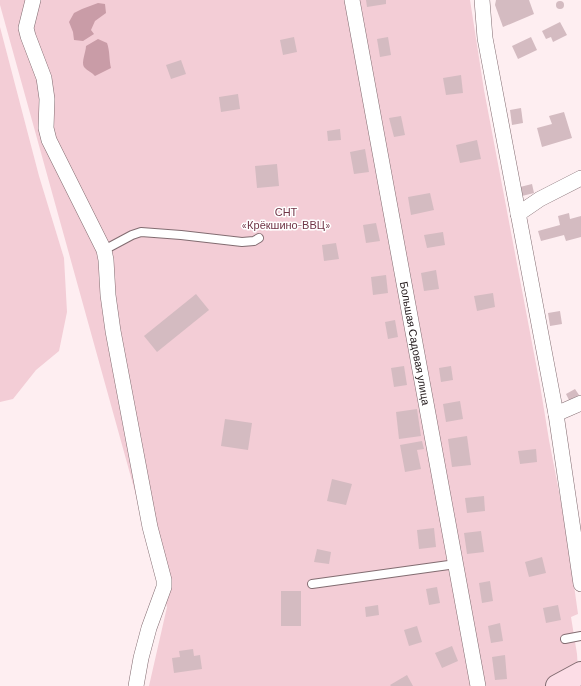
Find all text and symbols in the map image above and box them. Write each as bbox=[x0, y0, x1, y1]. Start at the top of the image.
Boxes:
park label: СНТ «Крёкшино-ВВЦ» bbox=[241, 205, 331, 231]
street label: Большая Садовая улица bbox=[398, 280, 433, 407]

